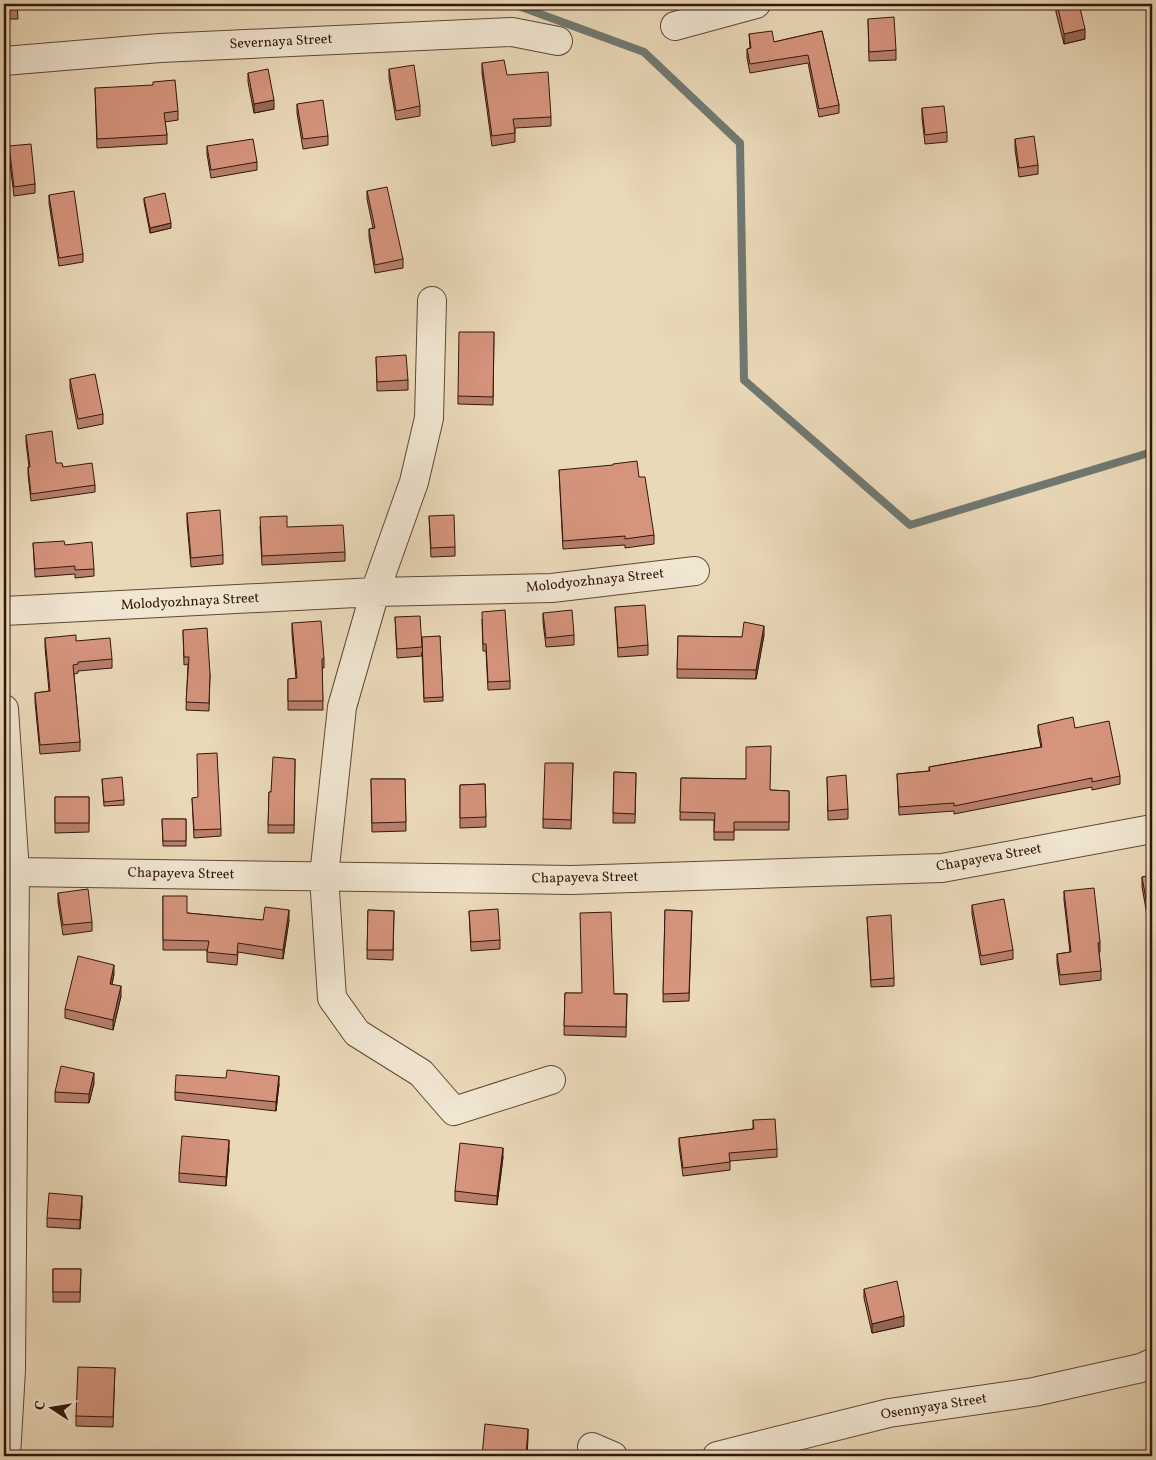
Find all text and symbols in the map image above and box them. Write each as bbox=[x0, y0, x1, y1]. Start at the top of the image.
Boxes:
street label: Severnaya Street bbox=[229, 30, 333, 54]
street label: Molodyozhnaya Street bbox=[525, 564, 665, 598]
street label: Molodyozhnaya Street bbox=[120, 589, 260, 615]
street label: Chapayeva Street bbox=[935, 839, 1043, 877]
street label: Chapayeva Street bbox=[127, 864, 235, 884]
street label: Chapayeva Street bbox=[531, 868, 639, 888]
north arrow bbox=[28, 1382, 78, 1432]
street label: Osennyaya Street bbox=[880, 1389, 989, 1425]
text: С bbox=[31, 1399, 51, 1412]

